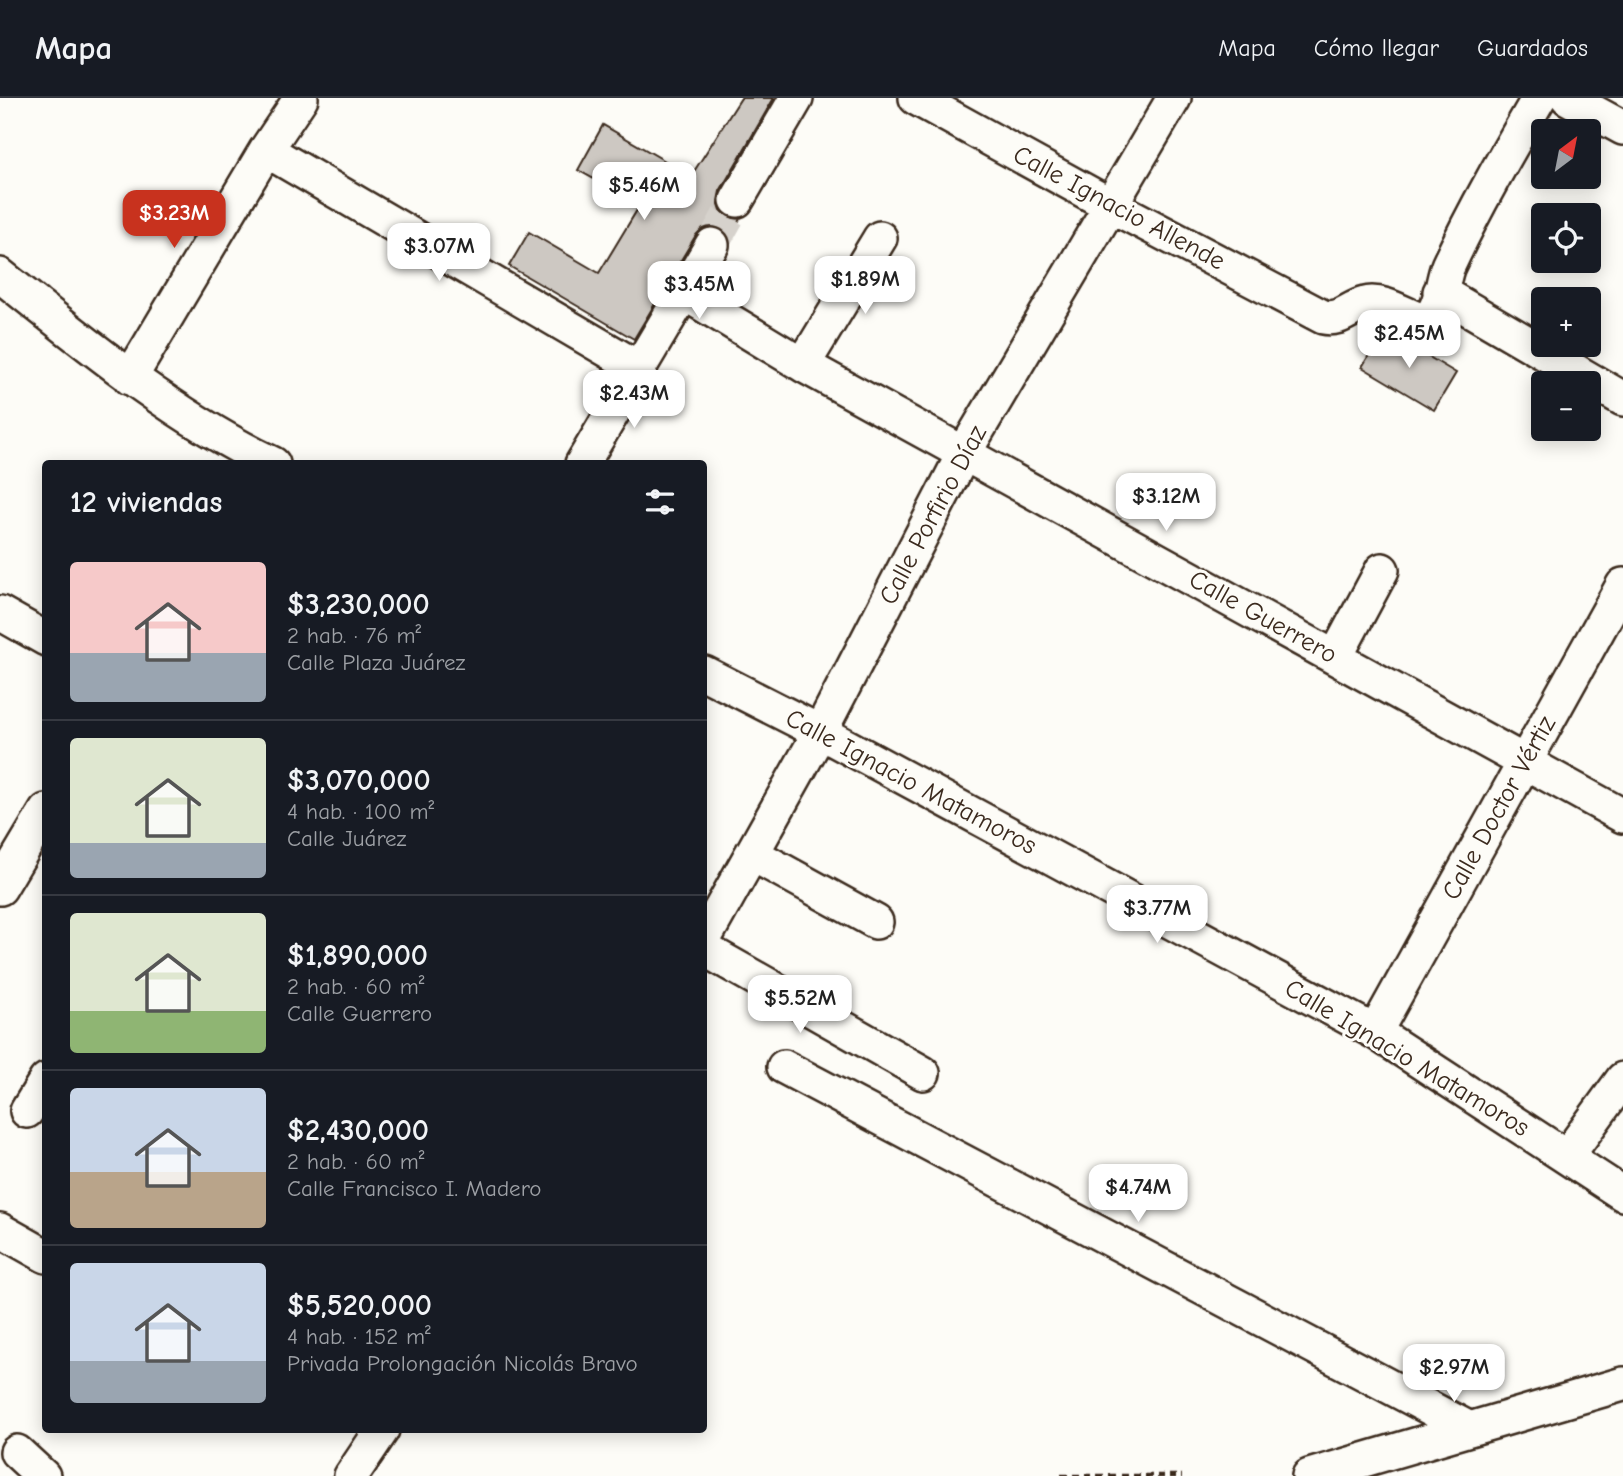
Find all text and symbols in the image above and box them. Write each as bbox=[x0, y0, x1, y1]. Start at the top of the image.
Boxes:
text: Mapa bbox=[35, 29, 112, 67]
text: Mapa bbox=[1218, 34, 1276, 62]
text: Cómo llegar bbox=[1314, 34, 1439, 62]
text: Guardados bbox=[1477, 34, 1588, 62]
north arrow bbox=[1531, 119, 1601, 189]
map controls bbox=[1531, 119, 1601, 441]
street label: Calle Ignacio Allende bbox=[1008, 139, 1230, 277]
pin: $5.46M bbox=[587, 162, 701, 222]
text: $5.46M bbox=[608, 171, 680, 198]
pin: $3.23M bbox=[117, 190, 231, 250]
text: $3.23M bbox=[139, 199, 209, 226]
button: locate bbox=[1531, 203, 1601, 273]
pin: $3.07M bbox=[382, 223, 496, 283]
text: $3.07M bbox=[403, 232, 475, 259]
pin: $1.89M bbox=[808, 256, 922, 316]
pin: $3.45M bbox=[642, 262, 756, 321]
text: $1.89M bbox=[830, 265, 900, 292]
text: $3.45M bbox=[664, 270, 734, 297]
button: + bbox=[1531, 287, 1601, 357]
pin: $2.45M bbox=[1352, 310, 1466, 370]
text: $2.45M bbox=[1373, 319, 1445, 346]
pin: $2.43M bbox=[577, 370, 691, 430]
button: − bbox=[1531, 371, 1601, 441]
text: $2.43M bbox=[599, 379, 669, 406]
street label: Calle Porfirio Díaz bbox=[873, 420, 993, 610]
pin: $3.12M bbox=[1109, 474, 1223, 533]
text: $3.12M bbox=[1132, 482, 1200, 509]
icon: filters bbox=[641, 483, 679, 521]
text: 12 viviendas bbox=[70, 485, 222, 520]
street label: Calle Guerrero bbox=[1184, 564, 1342, 670]
text: $3,230,000 bbox=[287, 587, 430, 622]
icon: home bbox=[126, 590, 210, 674]
text: 2 hab. · 76 m² bbox=[287, 622, 421, 649]
text: Calle Plaza Juárez bbox=[287, 649, 465, 676]
street label: Calle Ignacio Matamoros bbox=[780, 703, 1042, 861]
street label: Calle Doctor Vértiz bbox=[1436, 711, 1562, 905]
text: $3,070,000 bbox=[287, 763, 431, 798]
icon: home bbox=[126, 766, 210, 850]
text: 4 hab. · 100 m² bbox=[287, 798, 434, 825]
text: Calle Juárez bbox=[287, 825, 407, 852]
pin: $3.77M bbox=[1100, 886, 1214, 945]
text: $3.77M bbox=[1123, 894, 1191, 921]
text: $1,890,000 bbox=[287, 938, 428, 973]
icon: home bbox=[126, 941, 210, 1025]
text: 2 hab. · 60 m² bbox=[287, 973, 424, 1000]
street label: Calle Ignacio Matamoros bbox=[1279, 973, 1535, 1143]
pin: $5.52M bbox=[743, 976, 857, 1035]
text: $5.52M bbox=[764, 984, 836, 1011]
text: Calle Guerrero bbox=[287, 1000, 432, 1027]
text: $2,430,000 bbox=[287, 1113, 429, 1148]
icon: home bbox=[126, 1116, 210, 1200]
text: 2 hab. · 60 m² bbox=[287, 1148, 424, 1175]
pin: $4.74M bbox=[1081, 1164, 1195, 1224]
text: $4.74M bbox=[1105, 1173, 1171, 1200]
text: Calle Francisco I. Madero bbox=[287, 1175, 542, 1202]
text: $5,520,000 bbox=[287, 1288, 432, 1323]
icon: home bbox=[126, 1291, 210, 1375]
text: 4 hab. · 152 m² bbox=[287, 1323, 431, 1350]
pin: $2.97M bbox=[1397, 1344, 1511, 1404]
text: Privada Prolongación Nicolás Bravo bbox=[287, 1350, 638, 1377]
text: $2.97M bbox=[1419, 1353, 1489, 1380]

